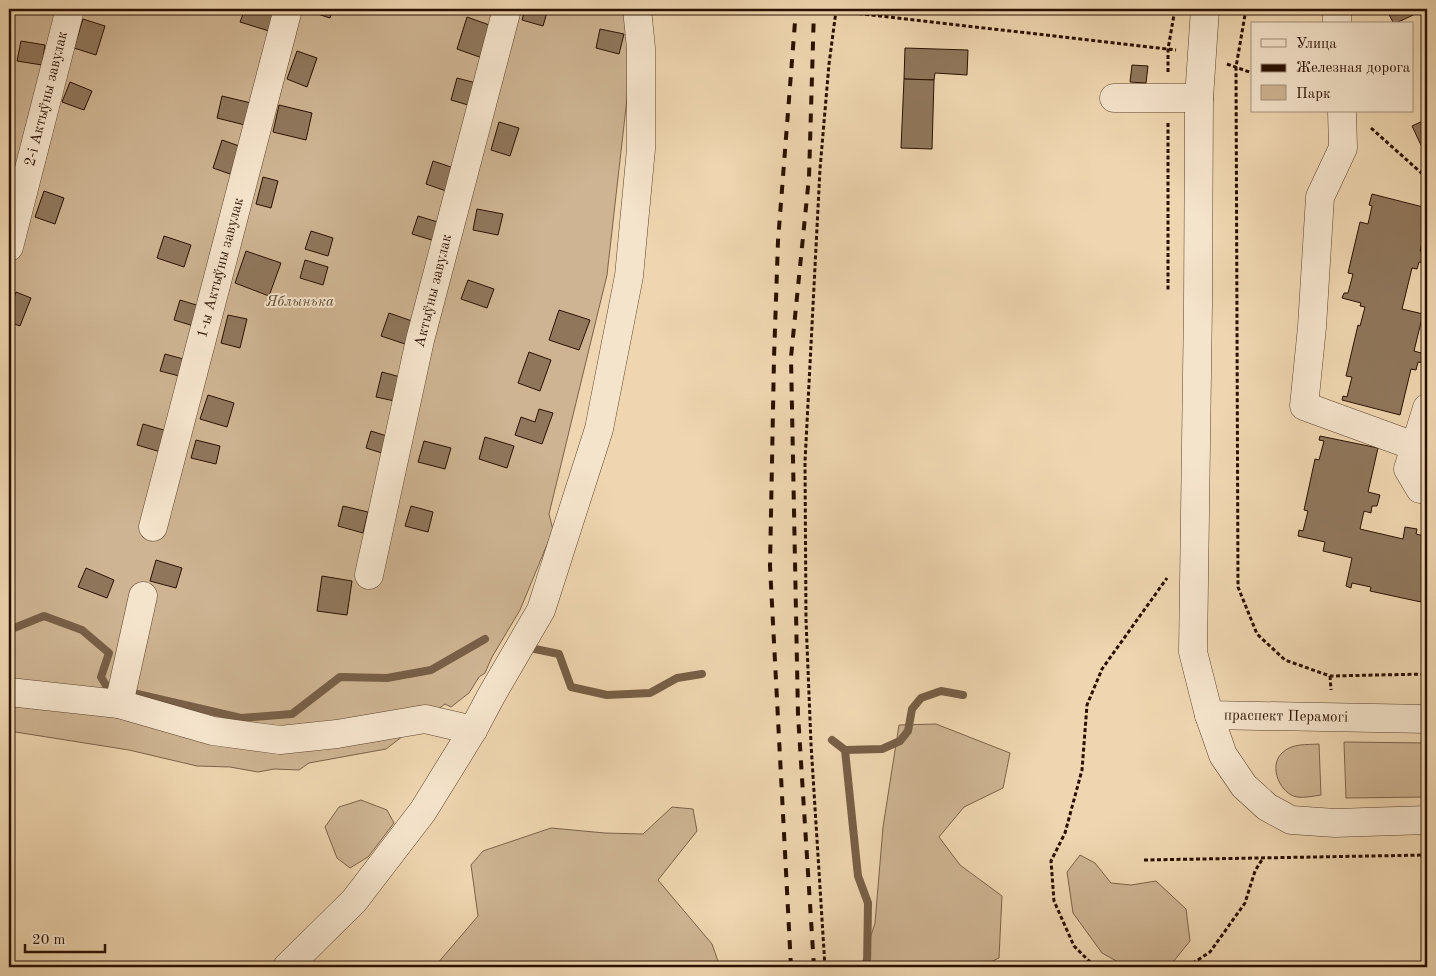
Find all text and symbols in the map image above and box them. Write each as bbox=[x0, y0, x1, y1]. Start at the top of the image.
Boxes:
legend bbox=[1251, 22, 1414, 112]
street label: 2-і Актыўны завулак bbox=[23, 29, 71, 168]
text: Улица bbox=[1296, 37, 1337, 52]
text: Железная дорога bbox=[1296, 61, 1411, 76]
text: Парк bbox=[1296, 87, 1331, 102]
street label: 1-ы Актыўны завулак bbox=[195, 196, 247, 340]
street label: Актыўны завулак bbox=[413, 232, 455, 349]
park label: Яблынька bbox=[266, 294, 334, 310]
street label: праспект Перамогі bbox=[1224, 708, 1348, 726]
scale bar bbox=[25, 921, 105, 953]
text: 20 m bbox=[32, 933, 66, 948]

